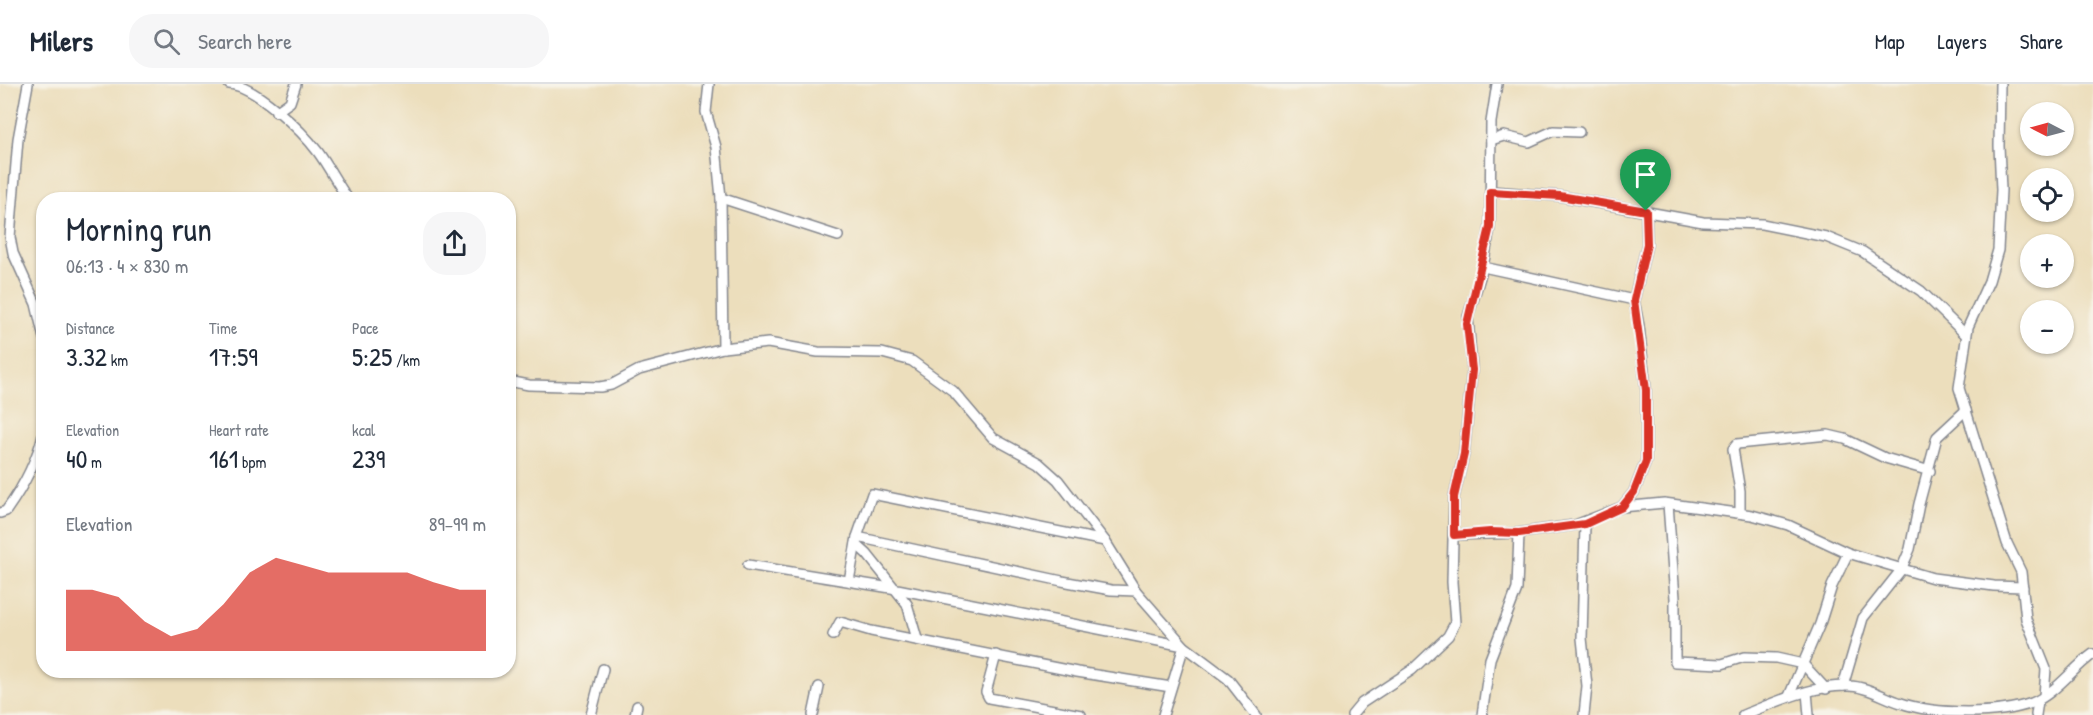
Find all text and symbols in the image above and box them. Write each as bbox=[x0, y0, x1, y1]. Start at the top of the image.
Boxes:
search box bbox=[129, 14, 549, 68]
text: Milers bbox=[30, 22, 93, 60]
icon: search bbox=[150, 25, 183, 58]
text: Search here bbox=[198, 26, 292, 56]
text: Map bbox=[1875, 27, 1904, 56]
text: Layers bbox=[1937, 27, 1987, 56]
text: Share bbox=[2020, 27, 2063, 56]
north arrow bbox=[2020, 102, 2074, 156]
map controls bbox=[2020, 102, 2074, 354]
pin bbox=[1620, 149, 1671, 211]
icon: arrive bbox=[1629, 158, 1662, 191]
button: locate bbox=[2020, 168, 2074, 222]
text: Morning run bbox=[66, 207, 212, 251]
button: share bbox=[423, 212, 486, 275]
button: + bbox=[2020, 234, 2074, 288]
text: 06:13 · 4 × 830 m bbox=[66, 252, 188, 279]
button: − bbox=[2020, 300, 2074, 354]
text: Distance bbox=[66, 317, 115, 339]
text: Time bbox=[209, 317, 237, 339]
text: Pace bbox=[352, 317, 379, 339]
text: 3.32 bbox=[66, 339, 107, 374]
text: 17:59 bbox=[209, 339, 258, 374]
text: 5:25 bbox=[352, 339, 392, 374]
text: km bbox=[107, 349, 128, 371]
text: /km bbox=[392, 349, 420, 371]
text: Elevation bbox=[66, 419, 119, 441]
text: Heart rate bbox=[209, 419, 269, 441]
text: kcal bbox=[352, 419, 375, 441]
text: 40 bbox=[66, 441, 87, 476]
text: 161 bbox=[209, 441, 238, 476]
text: 239 bbox=[352, 441, 385, 476]
text: m bbox=[87, 451, 102, 473]
text: bpm bbox=[238, 451, 266, 473]
text: Elevation bbox=[66, 510, 132, 537]
text: 89–99 m bbox=[429, 510, 486, 537]

